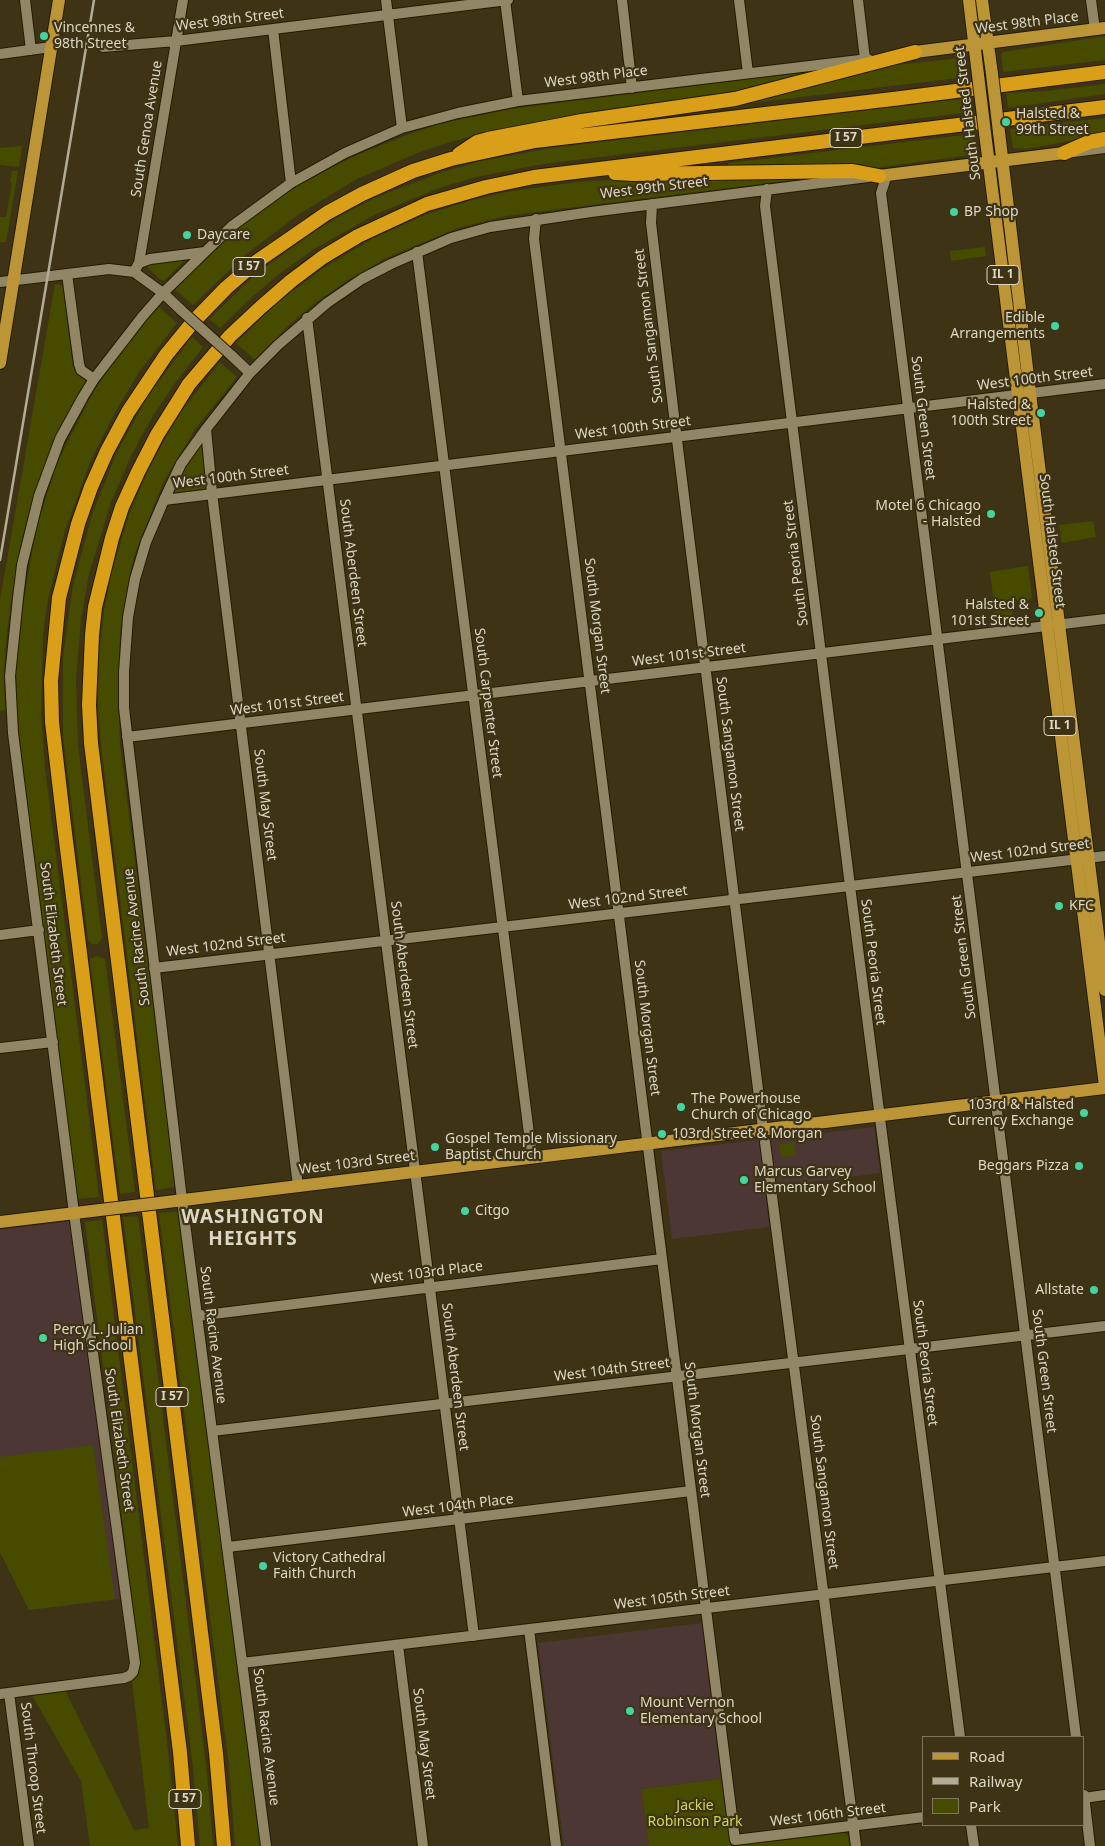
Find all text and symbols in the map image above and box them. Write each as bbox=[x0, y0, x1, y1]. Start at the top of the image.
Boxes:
street label: West 98th Street bbox=[175, 5, 285, 35]
street label: West 98th Place bbox=[974, 8, 1080, 38]
place label: Vincennes & 98th Street bbox=[54, 20, 135, 52]
marker: Vincennes & 98th Street bbox=[38, 30, 50, 42]
street label: South Halsted Street bbox=[951, 45, 985, 181]
street label: South Genoa Avenue bbox=[128, 60, 166, 198]
street label: West 98th Place bbox=[543, 62, 649, 92]
place label: Halsted & 99th Street bbox=[1016, 106, 1088, 138]
marker: Halsted & 99th Street bbox=[1000, 116, 1012, 128]
road number: I 57 bbox=[830, 128, 862, 148]
street label: West 99th Street bbox=[599, 173, 709, 203]
place label: BP Shop bbox=[964, 204, 1019, 220]
marker: BP Shop bbox=[948, 206, 960, 218]
place label: Daycare bbox=[197, 227, 250, 243]
marker: Daycare bbox=[181, 229, 193, 241]
street label: South Sangamon Street bbox=[631, 248, 667, 404]
road number: I 57 bbox=[233, 258, 265, 276]
road number: IL 1 bbox=[987, 266, 1019, 284]
place label: Edible Arrangements bbox=[950, 310, 1045, 342]
marker: Edible Arrangements bbox=[1049, 320, 1061, 332]
street label: South Green Street bbox=[907, 355, 939, 481]
street label: West 100th Street bbox=[976, 364, 1094, 394]
place label: Halsted & 100th Street bbox=[951, 397, 1031, 430]
marker: Halsted & 100th Street bbox=[1035, 407, 1047, 419]
street label: West 100th Street bbox=[574, 413, 692, 443]
street label: West 100th Street bbox=[172, 462, 290, 492]
street label: South Halsted Street bbox=[1035, 473, 1069, 609]
street label: South Aberdeen Street bbox=[336, 498, 370, 648]
place label: Motel 6 Chicago - Halsted bbox=[875, 498, 981, 530]
street label: South Peoria Street bbox=[780, 499, 812, 627]
marker: Motel 6 Chicago - Halsted bbox=[985, 508, 997, 520]
street label: South Morgan Street bbox=[580, 557, 614, 695]
place label: Halsted & 101st Street bbox=[950, 597, 1029, 630]
marker: Halsted & 101st Street bbox=[1033, 607, 1045, 619]
street label: South Carpenter Street bbox=[470, 627, 506, 779]
street label: West 101st Street bbox=[631, 640, 747, 670]
street label: South Sangamon Street bbox=[712, 676, 748, 832]
street label: West 101st Street bbox=[229, 689, 345, 719]
road number: IL 1 bbox=[1044, 716, 1076, 736]
street label: South May Street bbox=[250, 748, 280, 862]
street label: West 102nd Street bbox=[969, 835, 1091, 867]
street label: South Elizabeth Street bbox=[36, 861, 70, 1007]
street label: South Racine Avenue bbox=[120, 867, 154, 1007]
street label: West 102nd Street bbox=[567, 882, 689, 914]
street label: South Green Street bbox=[948, 894, 980, 1020]
street label: South Peoria Street bbox=[857, 898, 889, 1026]
place label: KFC bbox=[1069, 898, 1094, 914]
street label: South Aberdeen Street bbox=[387, 900, 421, 1050]
marker: KFC bbox=[1053, 900, 1065, 912]
street label: West 102nd Street bbox=[165, 929, 287, 961]
street label: South Morgan Street bbox=[630, 959, 664, 1097]
place label: The Powerhouse Church of Chicago bbox=[691, 1091, 811, 1124]
place label: 103rd & Halsted Currency Exchange bbox=[948, 1097, 1074, 1130]
marker: The Powerhouse Church of Chicago bbox=[675, 1101, 687, 1113]
marker: 103rd & Halsted Currency Exchange bbox=[1078, 1107, 1090, 1119]
place label: 103rd Street & Morgan bbox=[672, 1126, 822, 1142]
marker: 103rd Street & Morgan bbox=[656, 1128, 668, 1140]
place label: Gospel Temple Missionary Baptist Church bbox=[445, 1131, 617, 1164]
marker: Gospel Temple Missionary Baptist Church bbox=[429, 1141, 441, 1153]
street label: West 103rd Street bbox=[298, 1148, 416, 1178]
place label: Beggars Pizza bbox=[978, 1158, 1069, 1174]
marker: Beggars Pizza bbox=[1073, 1160, 1085, 1172]
place label: Marcus Garvey Elementary School bbox=[754, 1164, 876, 1196]
marker: Marcus Garvey Elementary School bbox=[738, 1174, 750, 1186]
place label: Citgo bbox=[475, 1203, 510, 1219]
marker: Citgo bbox=[459, 1205, 471, 1217]
district label: WASHINGTON HEIGHTS bbox=[180, 1207, 326, 1251]
street label: West 103rd Place bbox=[370, 1258, 484, 1288]
street label: South Racine Avenue bbox=[196, 1265, 230, 1405]
place label: Allstate bbox=[1035, 1282, 1084, 1298]
marker: Allstate bbox=[1088, 1284, 1100, 1296]
street label: South Peoria Street bbox=[909, 1299, 941, 1427]
street label: South Aberdeen Street bbox=[438, 1302, 472, 1452]
street label: South Green Street bbox=[1028, 1308, 1060, 1434]
place label: Percy L. Julian High School bbox=[53, 1322, 143, 1354]
marker: Percy L. Julian High School bbox=[37, 1332, 49, 1344]
street label: West 104th Street bbox=[553, 1355, 671, 1385]
street label: South Morgan Street bbox=[680, 1361, 714, 1499]
street label: South Elizabeth Street bbox=[101, 1367, 137, 1513]
road number: I 57 bbox=[156, 1388, 188, 1406]
street label: South Sangamon Street bbox=[806, 1414, 842, 1570]
street label: West 104th Place bbox=[401, 1491, 515, 1521]
place label: Victory Cathedral Faith Church bbox=[273, 1550, 386, 1582]
marker: Victory Cathedral Faith Church bbox=[257, 1560, 269, 1572]
street label: West 105th Street bbox=[613, 1583, 731, 1613]
street label: South Racine Avenue bbox=[249, 1667, 283, 1807]
street label: South May Street bbox=[409, 1687, 439, 1801]
place label: Mount Vernon Elementary School bbox=[640, 1695, 762, 1728]
street label: South Throop Street bbox=[17, 1701, 49, 1835]
marker: Mount Vernon Elementary School bbox=[624, 1705, 636, 1717]
legend bbox=[922, 1736, 1085, 1826]
text: Road bbox=[969, 1746, 1005, 1766]
text: Railway bbox=[969, 1771, 1022, 1791]
road number: I 57 bbox=[169, 1790, 201, 1808]
text: Park bbox=[969, 1796, 1001, 1816]
park label: Jackie Robinson Park bbox=[647, 1798, 743, 1830]
street label: West 106th Street bbox=[769, 1800, 887, 1830]

